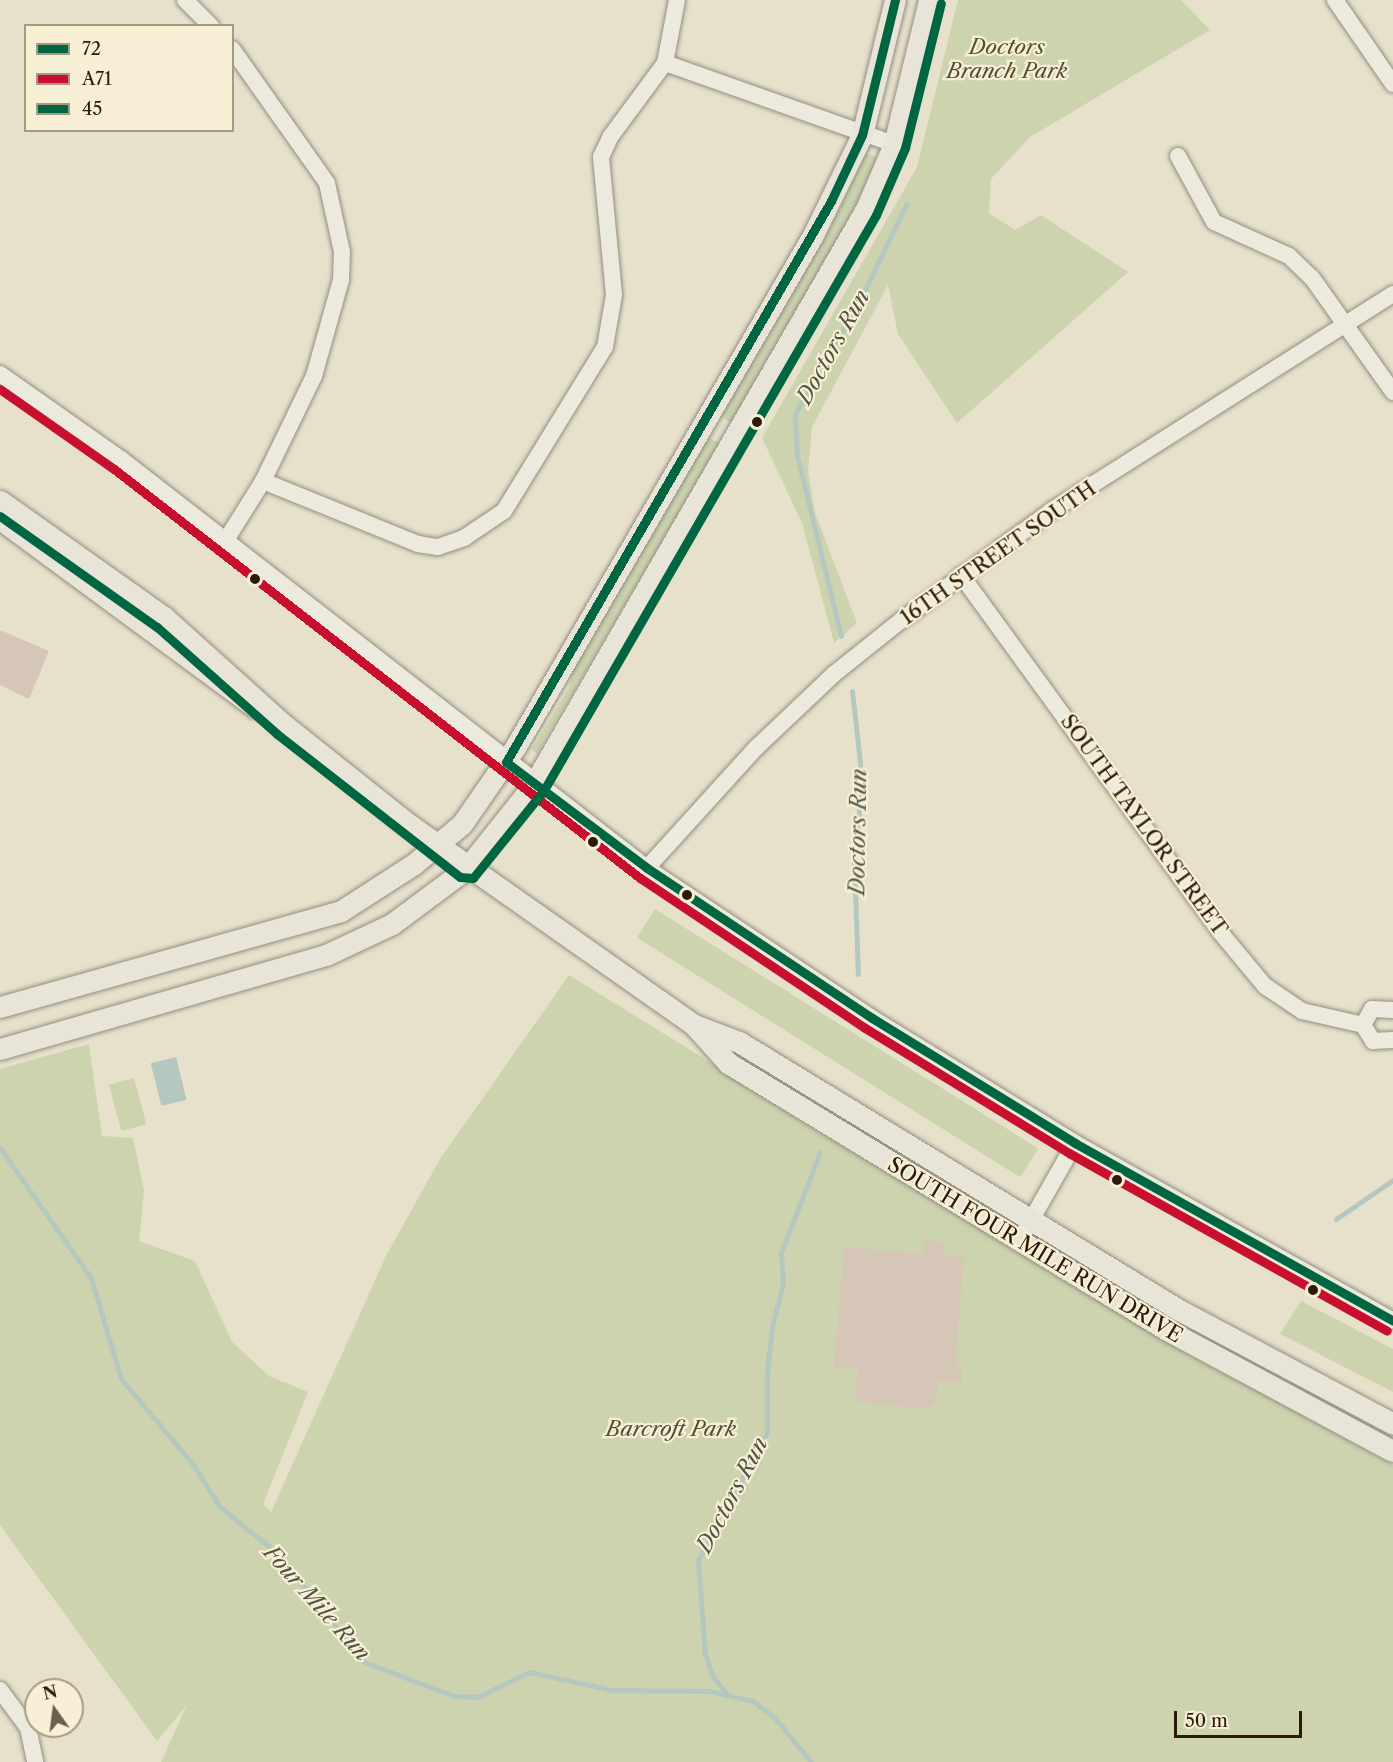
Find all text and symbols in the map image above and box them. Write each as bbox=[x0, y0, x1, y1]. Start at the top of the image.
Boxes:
legend bbox=[24, 24, 234, 132]
park label: Doctors Branch Park bbox=[947, 34, 1067, 84]
text: 72 bbox=[82, 38, 101, 60]
text: A71 bbox=[82, 68, 112, 90]
text: 45 bbox=[82, 98, 102, 120]
water label: Doctors Run bbox=[791, 285, 875, 409]
unlabelled marker bbox=[751, 416, 763, 428]
street label: 16TH STREET SOUTH bbox=[895, 476, 1101, 630]
unlabelled marker bbox=[249, 573, 261, 585]
street label: SOUTH TAYLOR STREET bbox=[1055, 709, 1233, 941]
water label: Doctors Run bbox=[844, 768, 872, 896]
unlabelled marker bbox=[587, 836, 599, 848]
unlabelled marker bbox=[681, 889, 693, 901]
street label: SOUTH FOUR MILE RUN DRIVE bbox=[883, 1152, 1187, 1348]
unlabelled marker bbox=[1111, 1174, 1123, 1186]
unlabelled marker bbox=[1307, 1284, 1319, 1296]
park label: Barcroft Park bbox=[606, 1416, 736, 1442]
water label: Doctors Run bbox=[691, 1433, 773, 1557]
water label: Four Mile Run bbox=[258, 1540, 376, 1666]
north arrow bbox=[24, 1678, 84, 1738]
text: N bbox=[41, 1681, 59, 1704]
scale bar bbox=[1177, 1699, 1304, 1737]
text: 50 m bbox=[1185, 1710, 1228, 1732]

